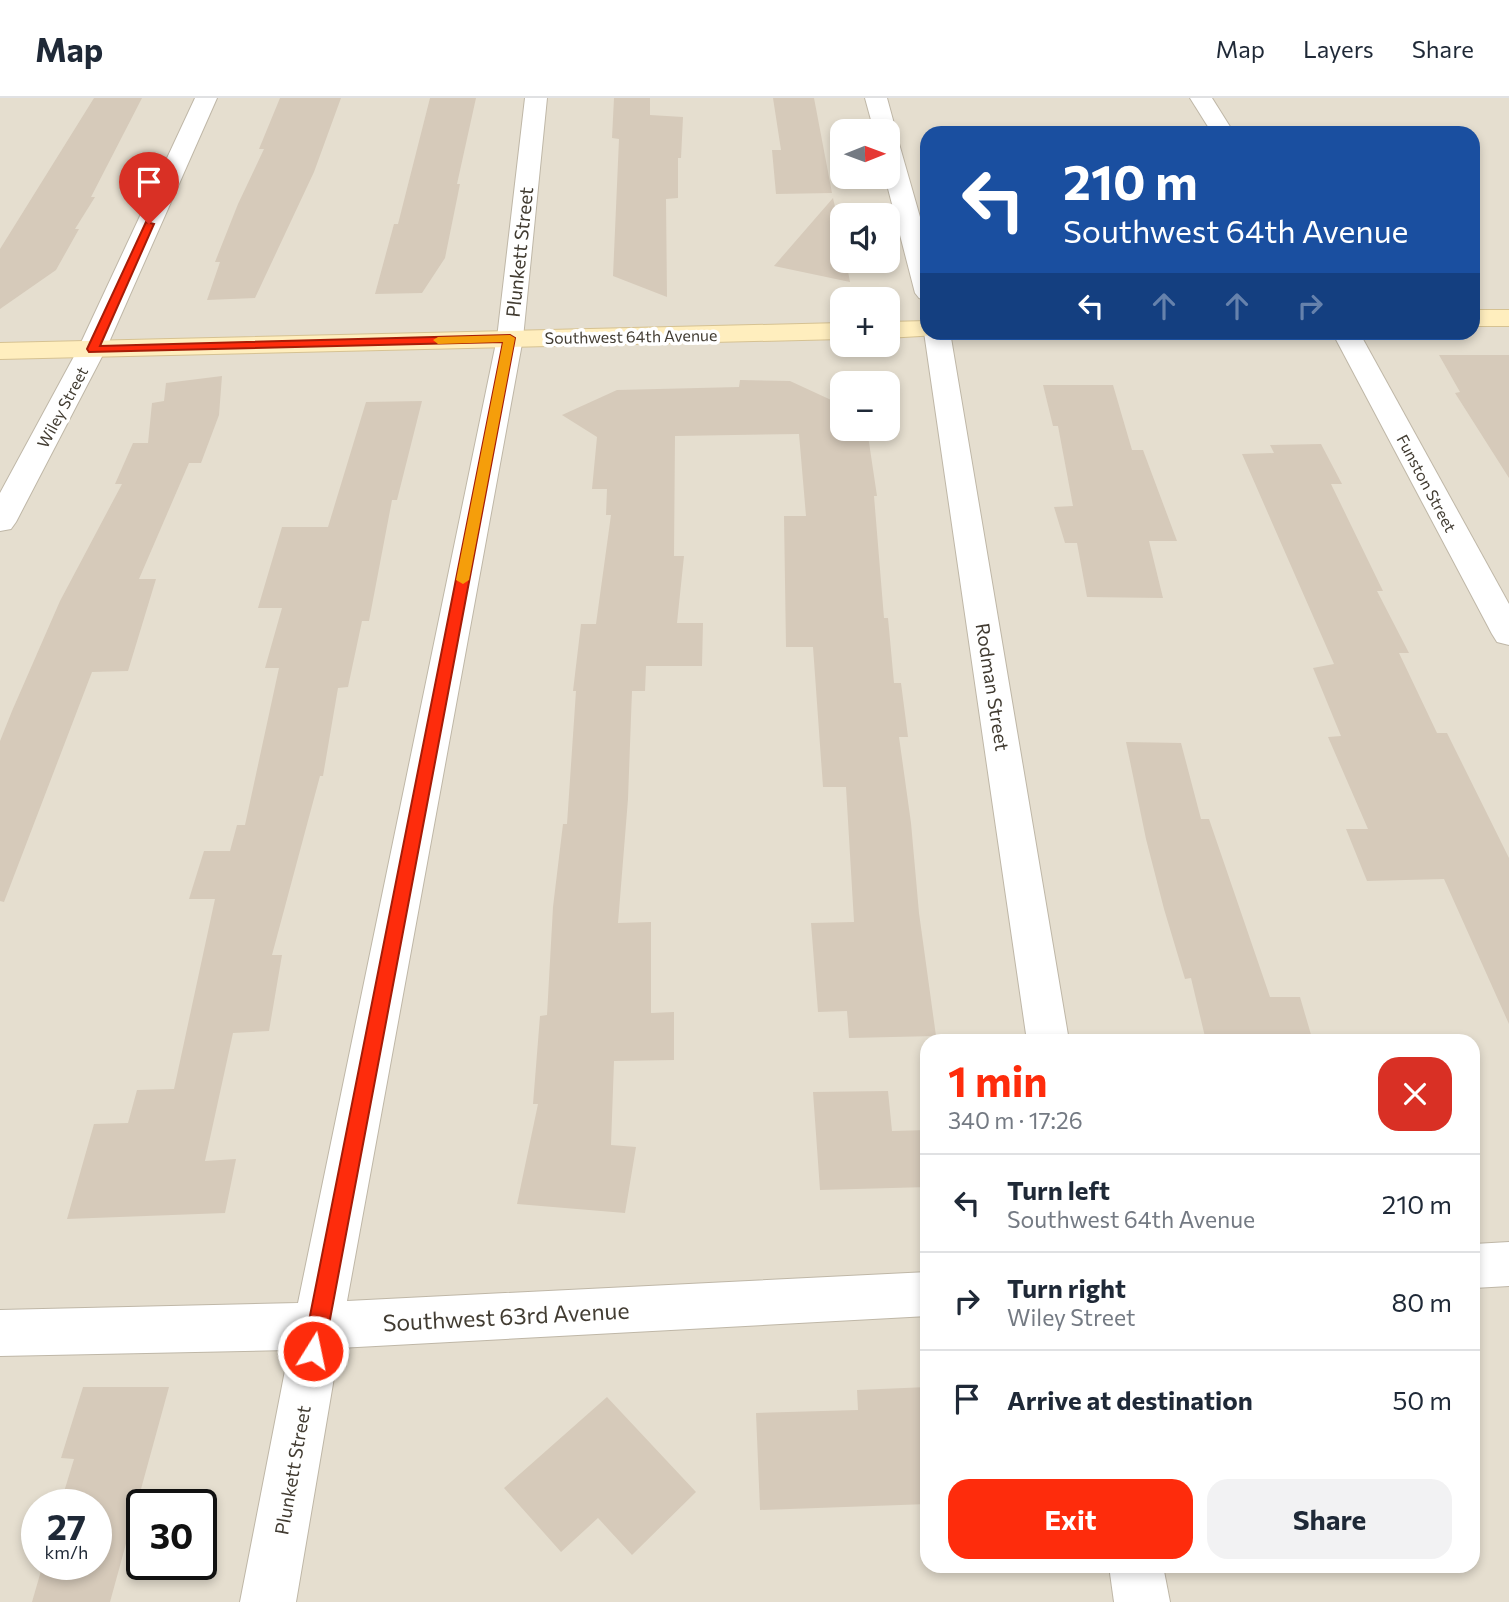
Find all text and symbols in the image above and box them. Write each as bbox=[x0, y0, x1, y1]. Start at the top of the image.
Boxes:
text: Map bbox=[35, 28, 103, 69]
text: Map bbox=[1216, 34, 1265, 63]
text: Layers bbox=[1303, 34, 1374, 63]
text: Share bbox=[1412, 34, 1474, 63]
north arrow bbox=[830, 119, 900, 189]
map controls bbox=[830, 119, 900, 441]
text: 210 m bbox=[1063, 150, 1198, 210]
pin bbox=[119, 152, 179, 224]
icon: left bbox=[948, 154, 1039, 245]
icon: arrive bbox=[130, 163, 168, 201]
street label: Plunkett Street bbox=[501, 185, 537, 318]
button: sound bbox=[830, 203, 900, 273]
text: Southwest 64th Avenue bbox=[1063, 210, 1408, 250]
button: + bbox=[830, 287, 900, 357]
icon: left bbox=[1072, 287, 1110, 325]
icon: ahead bbox=[1145, 287, 1183, 325]
icon: ahead bbox=[1218, 287, 1256, 325]
icon: right bbox=[1291, 287, 1329, 325]
street label: Southwest 64th Avenue bbox=[544, 325, 718, 347]
street label: Wiley Street bbox=[33, 363, 92, 451]
button: − bbox=[830, 371, 900, 441]
street label: Funston Street bbox=[1393, 431, 1461, 535]
street label: Rodman Street bbox=[972, 621, 1014, 753]
text: 1 min bbox=[948, 1054, 1048, 1106]
button: close bbox=[1378, 1057, 1452, 1131]
text: 340 m · 17:26 bbox=[948, 1106, 1083, 1134]
text: Turn left bbox=[1007, 1174, 1110, 1205]
icon: left bbox=[948, 1184, 986, 1222]
text: 210 m bbox=[1382, 1188, 1452, 1219]
text: Southwest 64th Avenue bbox=[1007, 1205, 1255, 1233]
text: Turn right bbox=[1007, 1272, 1126, 1303]
icon: right bbox=[948, 1282, 986, 1320]
text: 80 m bbox=[1392, 1286, 1452, 1317]
street label: Southwest 63rd Avenue bbox=[382, 1296, 630, 1336]
text: Wiley Street bbox=[1007, 1303, 1135, 1331]
position arrow bbox=[276, 1314, 350, 1388]
icon: arrive bbox=[948, 1380, 986, 1418]
text: Arrive at destination bbox=[1007, 1384, 1253, 1415]
text: 50 m bbox=[1392, 1384, 1452, 1415]
street label: Plunkett Street bbox=[269, 1403, 315, 1536]
button: Exit bbox=[948, 1479, 1193, 1559]
button: Share bbox=[1207, 1479, 1452, 1559]
speed limit sign: 30 bbox=[126, 1489, 217, 1580]
text: 27 bbox=[47, 1504, 86, 1547]
text: km/h bbox=[45, 1541, 88, 1563]

